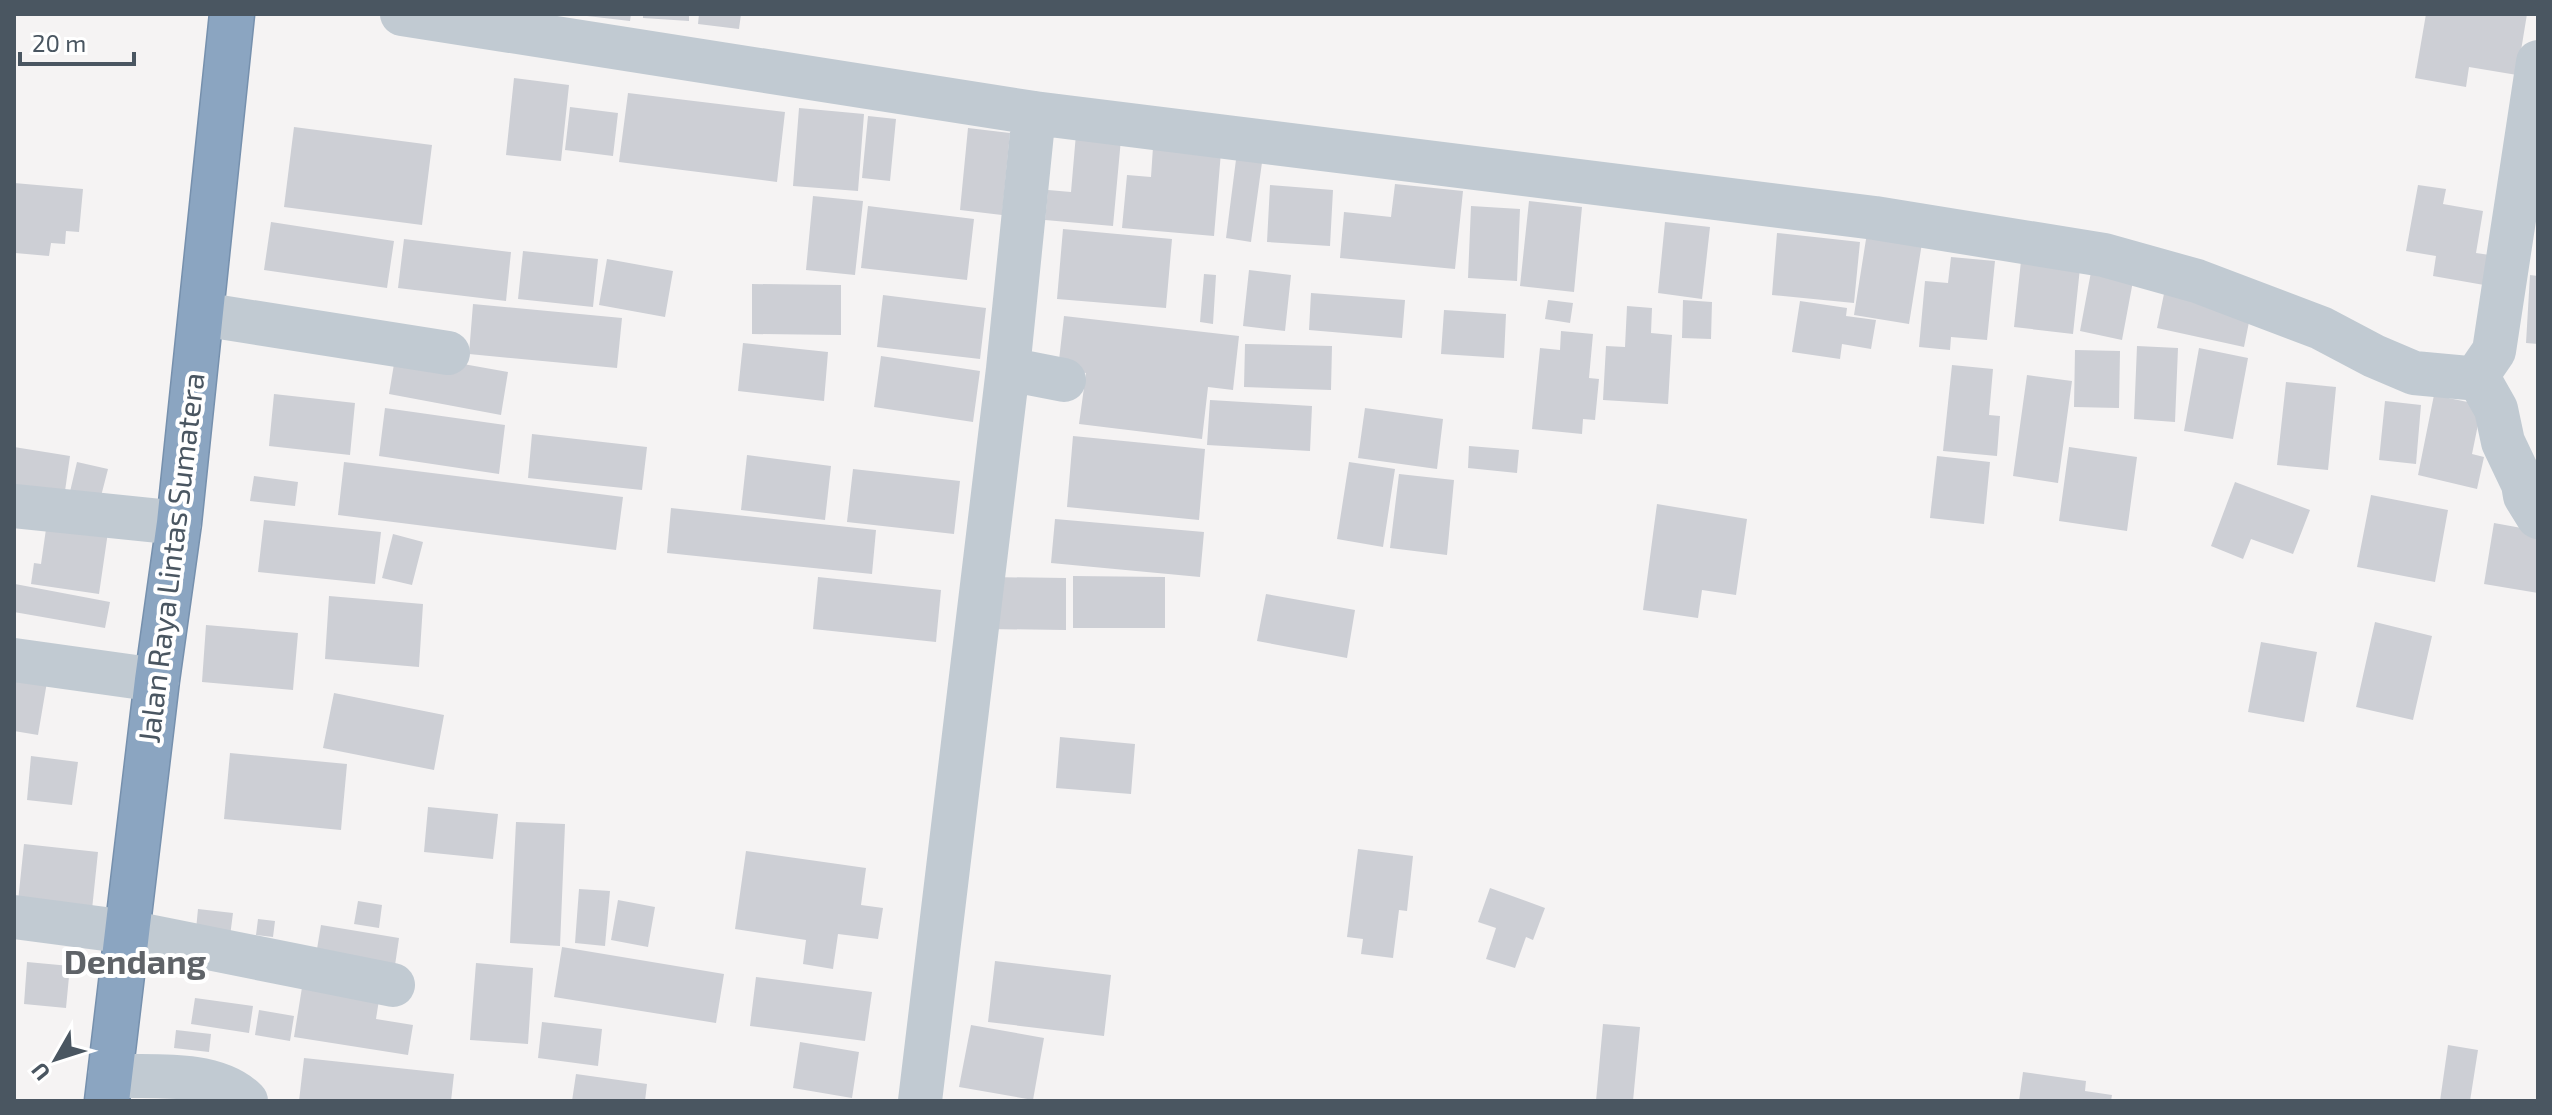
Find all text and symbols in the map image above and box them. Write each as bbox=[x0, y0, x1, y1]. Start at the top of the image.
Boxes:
scale bar bbox=[20, 16, 134, 66]
text: 20 m bbox=[32, 28, 86, 57]
street label: Jalan Raya Lintas Sumatera bbox=[129, 370, 211, 745]
district label: Dendang bbox=[64, 940, 207, 981]
north arrow bbox=[16, 1019, 96, 1099]
text: U bbox=[25, 1058, 55, 1086]

